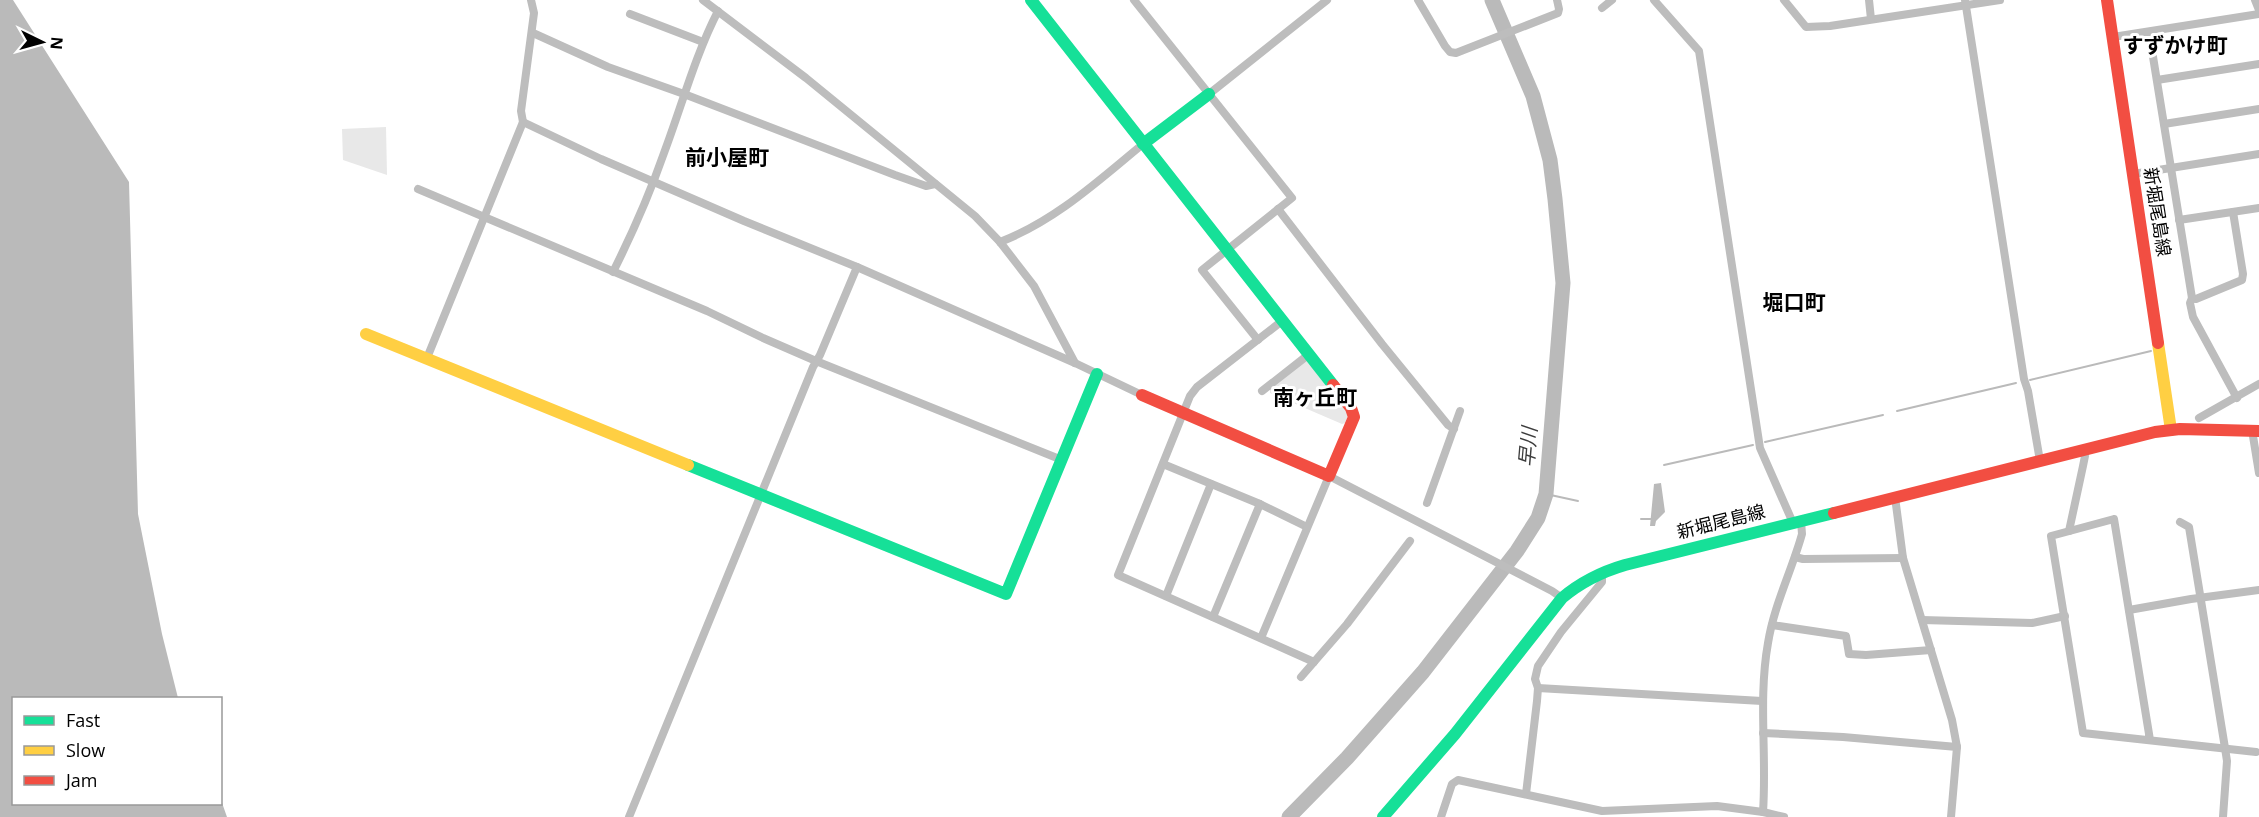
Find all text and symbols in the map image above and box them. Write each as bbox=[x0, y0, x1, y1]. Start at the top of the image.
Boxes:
north arrow bbox=[12, 12, 72, 72]
district label: すずかけ町 bbox=[2123, 31, 2228, 59]
text: N bbox=[45, 36, 68, 51]
district label: 前小屋町 bbox=[685, 143, 769, 171]
street label: 新堀尾島線 bbox=[2139, 166, 2177, 258]
district label: 堀口町 bbox=[1763, 288, 1826, 316]
district label: 南ヶ丘町 bbox=[1273, 383, 1357, 411]
water label: 早川 bbox=[1512, 424, 1543, 468]
street label: 新堀尾島線 bbox=[1674, 498, 1767, 544]
legend bbox=[12, 697, 222, 805]
text: Fast bbox=[66, 708, 100, 732]
text: Slow bbox=[66, 738, 105, 762]
text: Jam bbox=[64, 768, 98, 792]

